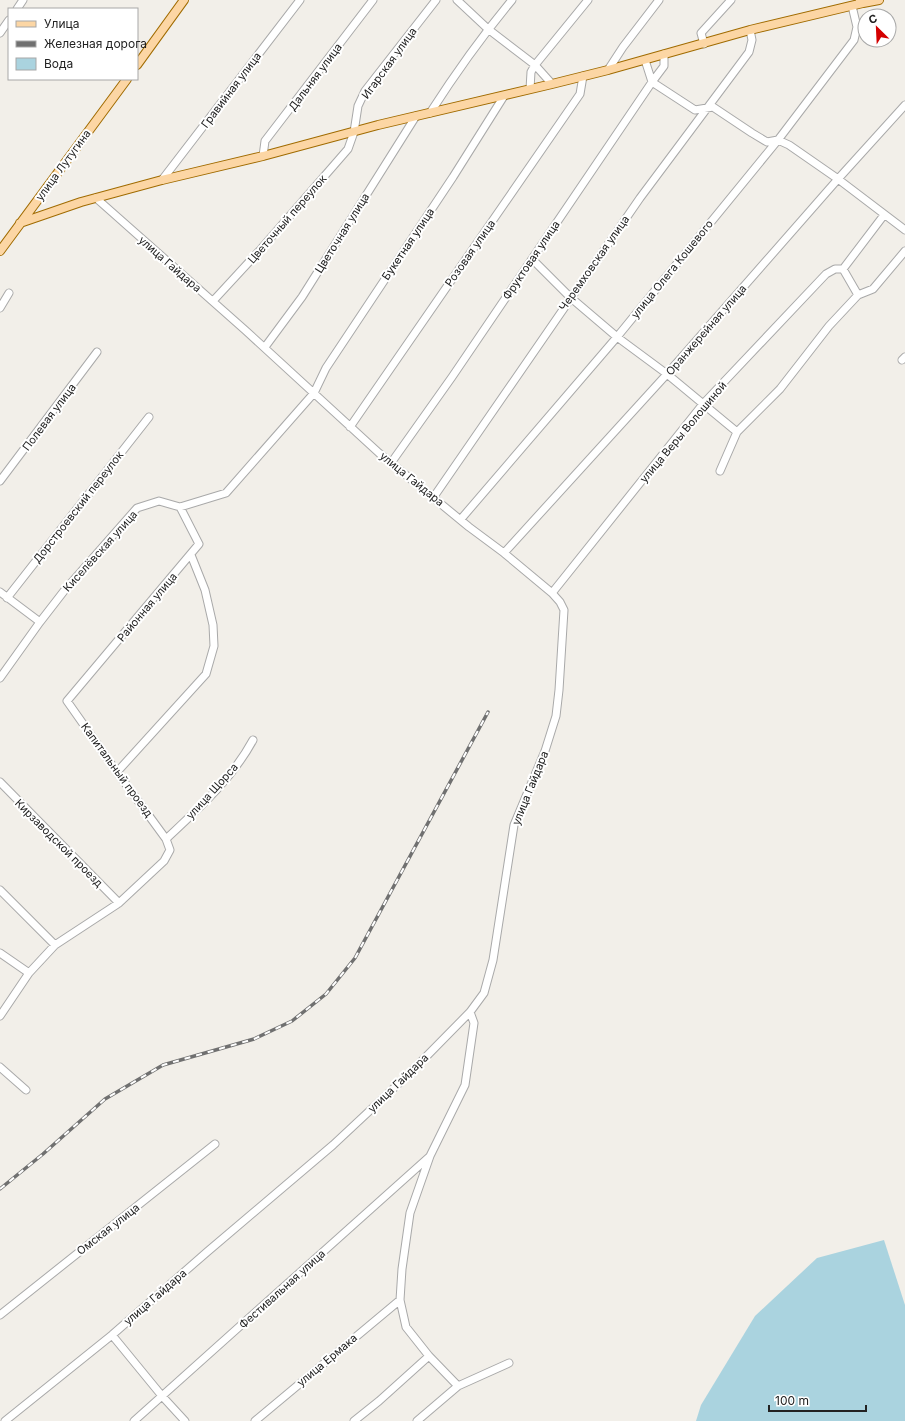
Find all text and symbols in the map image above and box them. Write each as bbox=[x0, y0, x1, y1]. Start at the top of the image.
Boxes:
legend bbox=[8, 8, 138, 80]
north arrow bbox=[857, 8, 897, 48]
text: С bbox=[866, 11, 879, 27]
text: Улица bbox=[44, 16, 79, 31]
street label: Игарская улица bbox=[358, 25, 420, 101]
text: Железная дорога bbox=[44, 36, 147, 51]
street label: Дальняя улица bbox=[285, 41, 345, 113]
street label: Гравийная улица bbox=[198, 49, 264, 131]
text: Вода bbox=[44, 56, 73, 71]
street label: улица Лутугина bbox=[32, 127, 94, 203]
street label: Цветочный переулок bbox=[245, 172, 329, 266]
street label: Цветочная улица bbox=[312, 190, 372, 276]
street label: Букетная улица bbox=[379, 205, 437, 283]
street label: Черемховская улица bbox=[556, 213, 632, 313]
street label: Розовая улица bbox=[442, 217, 498, 289]
street label: улица Олега Кошевого bbox=[628, 217, 716, 321]
street label: Фруктовая улица bbox=[499, 218, 563, 302]
street label: улица Гайдара bbox=[136, 233, 204, 295]
street label: Оранжерейная улица bbox=[663, 282, 749, 378]
street label: улица Веры Волошиной bbox=[637, 379, 729, 485]
street label: Полевая улица bbox=[19, 381, 79, 453]
street label: Дорстроевский переулок bbox=[30, 448, 126, 566]
street label: улица Гайдара bbox=[377, 449, 447, 509]
street label: Киселёвская улица bbox=[60, 508, 140, 594]
street label: Районная улица bbox=[114, 570, 180, 644]
street label: Капитальный проезд bbox=[78, 720, 156, 820]
street label: улица Гайдара bbox=[509, 749, 551, 827]
street label: улица Щорса bbox=[183, 760, 241, 822]
street label: Кирзаводской проезд bbox=[12, 796, 106, 890]
street label: улица Гайдара bbox=[365, 1051, 431, 1115]
street label: Омская улица bbox=[74, 1200, 142, 1258]
street label: Фестивальная улица bbox=[236, 1246, 328, 1332]
street label: улица Гайдара bbox=[121, 1266, 189, 1328]
street label: улица Ермака bbox=[294, 1331, 360, 1389]
scale bar bbox=[769, 1387, 866, 1413]
text: 100 m bbox=[775, 1393, 809, 1408]

